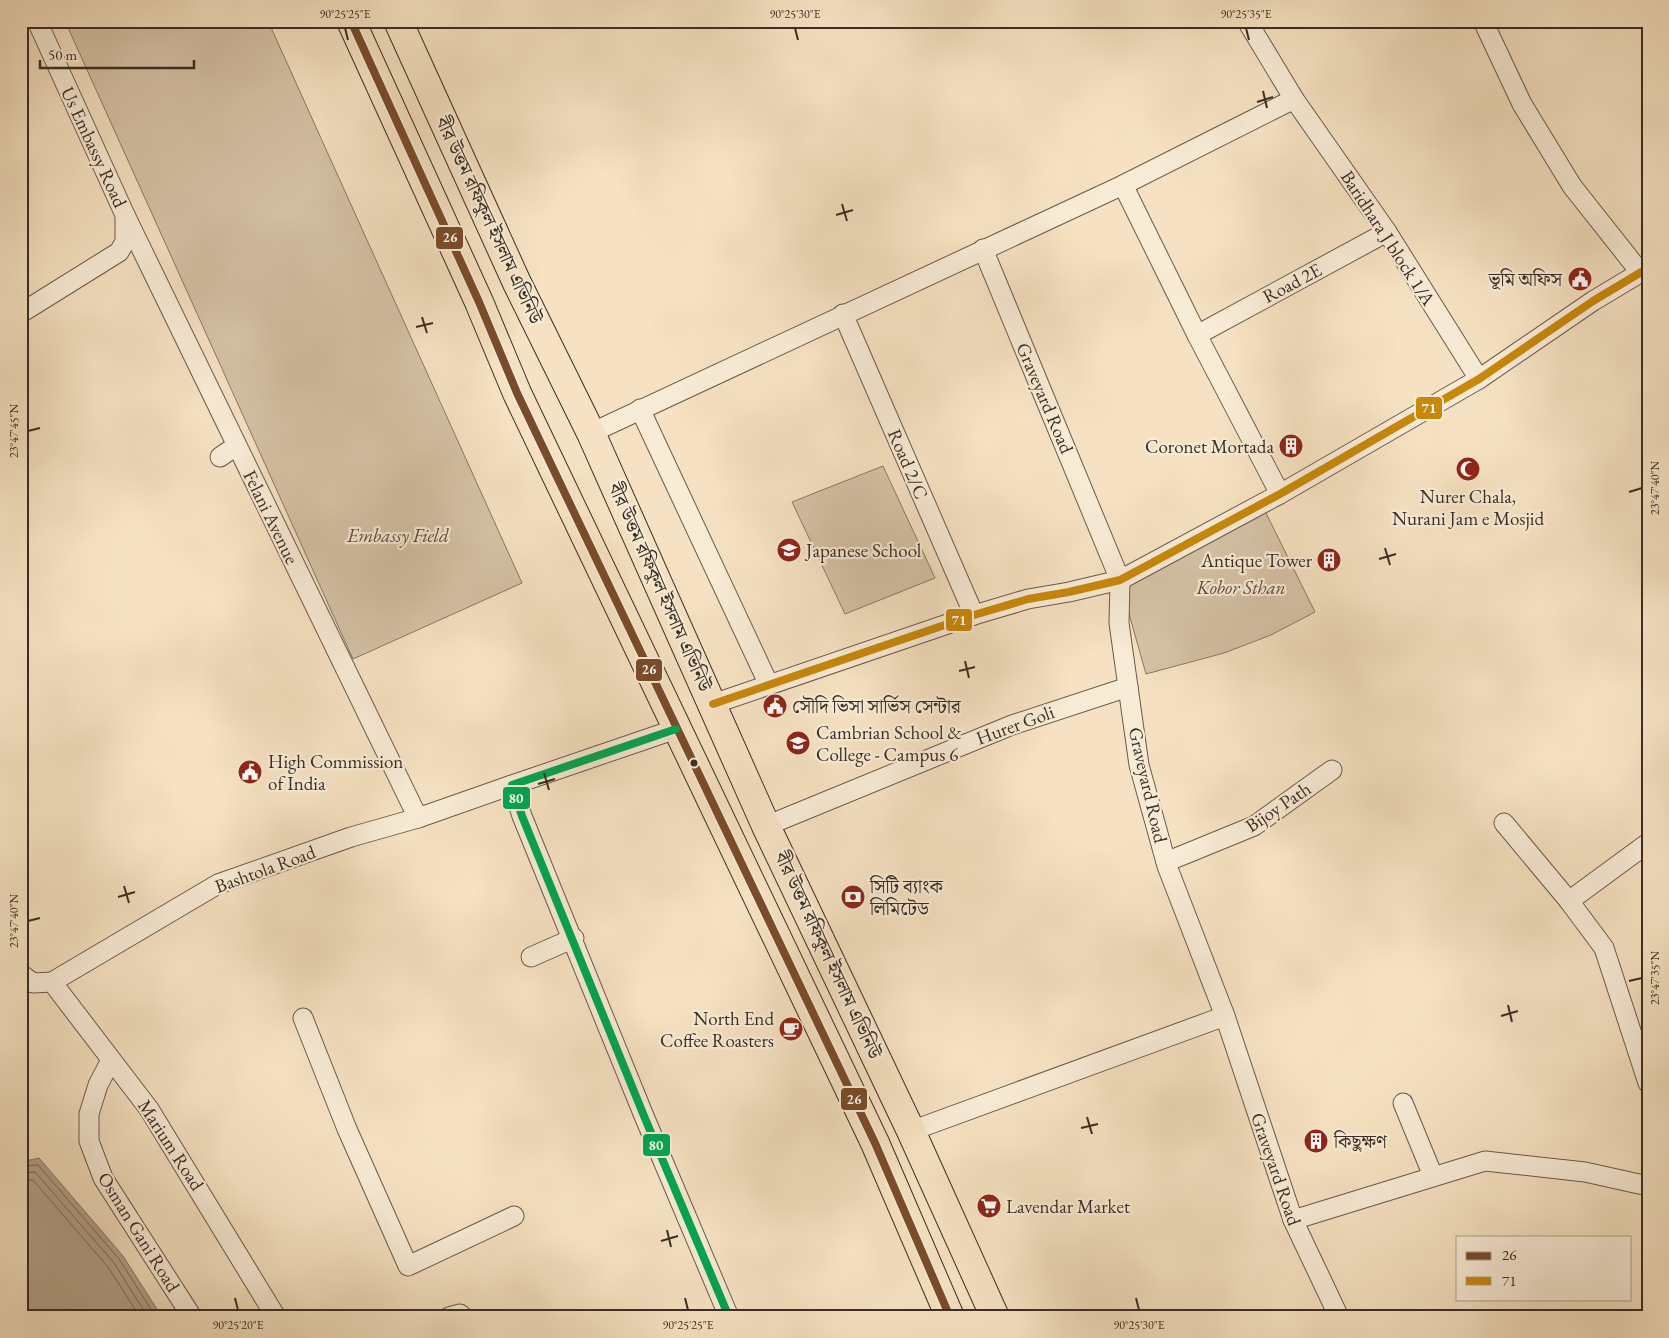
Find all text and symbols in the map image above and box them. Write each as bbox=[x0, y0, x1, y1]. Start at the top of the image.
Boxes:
text: 90°25'25"E bbox=[319, 6, 371, 22]
text: 90°25'30"E bbox=[769, 6, 821, 22]
text: 90°25'35"E bbox=[1220, 6, 1272, 22]
scale bar bbox=[40, 38, 194, 70]
text: 50 m bbox=[48, 45, 77, 64]
street label: Us Embassy Road bbox=[55, 83, 133, 212]
street label: বীর উত্তম রফিকুল ইসলাম এভিনিউ bbox=[429, 111, 549, 329]
street label: Baridhara J block 1/A bbox=[1335, 166, 1442, 311]
line badge: 26 bbox=[435, 226, 464, 250]
text: 26 bbox=[443, 228, 458, 246]
street label: Road 2E bbox=[1258, 257, 1326, 309]
public building icon: ভূমি অফিস bbox=[1567, 266, 1593, 292]
place label: ভূমি অফিস bbox=[1487, 267, 1563, 292]
street label: Graveyard Road bbox=[1010, 339, 1080, 457]
line badge: 71 bbox=[1415, 396, 1443, 420]
text: 71 bbox=[1422, 399, 1436, 417]
text: 23°47'45"N bbox=[6, 404, 22, 458]
street label: Road 2/C bbox=[882, 425, 934, 503]
building icon: Coronet Mortada bbox=[1278, 433, 1304, 459]
place label: Coronet Mortada bbox=[1145, 434, 1274, 459]
mosque icon: Nurer Chala, Nurani Jam e Mosjid bbox=[1455, 456, 1481, 482]
text: 23°47'40"N bbox=[1647, 461, 1663, 515]
street label: Felani Avenue bbox=[237, 466, 305, 568]
street label: বীর উত্তম রফিকুল ইসলাম এভিনিউ bbox=[602, 478, 718, 697]
place label: Nurer Chala, Nurani Jam e Mosjid bbox=[1392, 484, 1544, 531]
park label: Embassy Field bbox=[346, 523, 449, 548]
school or university icon: Japanese School bbox=[776, 537, 802, 563]
place label: Japanese School bbox=[804, 538, 922, 563]
building icon: Antique Tower bbox=[1316, 547, 1342, 573]
place label: Antique Tower bbox=[1200, 548, 1313, 573]
park label: Kobor Sthan bbox=[1195, 575, 1286, 600]
line badge: 71 bbox=[945, 608, 973, 632]
text: 71 bbox=[952, 611, 966, 629]
line badge: 26 bbox=[635, 658, 663, 682]
text: 26 bbox=[642, 660, 657, 678]
public building icon: সৌদি ভিসা সার্ভিস সেন্টার bbox=[762, 693, 788, 719]
place label: সৌদি ভিসা সার্ভিস সেন্টার bbox=[792, 694, 962, 719]
street label: Hurer Goli bbox=[972, 699, 1058, 751]
place label: Cambrian School & College - Campus 6 bbox=[816, 720, 962, 767]
street label: Graveyard Road bbox=[1123, 725, 1174, 846]
school or university icon: Cambrian School & College - Campus 6 bbox=[785, 730, 811, 756]
place label: High Commission of India bbox=[268, 749, 403, 796]
unlabelled marker bbox=[689, 758, 699, 768]
public building icon: High Commission of India bbox=[237, 759, 263, 785]
street label: Bijoy Path bbox=[1240, 776, 1316, 838]
line badge: 80 bbox=[502, 786, 531, 810]
text: 80 bbox=[509, 789, 524, 807]
street label: Bashtola Road bbox=[211, 839, 319, 899]
street label: বীর উত্তম রফিকুল ইসলাম এভিনিউ bbox=[768, 846, 888, 1064]
place label: সিটি ব্যাংক লিমিটেড bbox=[869, 874, 943, 921]
bank icon: সিটি ব্যাংক লিমিটেড bbox=[840, 884, 866, 910]
text: 23°47'40"N bbox=[6, 894, 22, 948]
text: 23°47'35"N bbox=[1647, 951, 1663, 1005]
place label: North End Coffee Roasters bbox=[660, 1006, 774, 1053]
cafe icon: North End Coffee Roasters bbox=[778, 1016, 804, 1042]
line badge: 26 bbox=[840, 1087, 868, 1111]
text: 26 bbox=[847, 1090, 862, 1108]
street label: Marium Road bbox=[132, 1095, 210, 1196]
street label: Graveyard Road bbox=[1245, 1109, 1307, 1229]
building icon: কিছুক্ষণ bbox=[1303, 1128, 1329, 1154]
place label: কিছুক্ষণ bbox=[1333, 1129, 1388, 1154]
line badge: 80 bbox=[642, 1133, 671, 1157]
text: 80 bbox=[649, 1136, 664, 1154]
street label: Osman Gani Road bbox=[92, 1167, 186, 1297]
supermarket icon: Lavendar Market bbox=[976, 1193, 1002, 1219]
place label: Lavendar Market bbox=[1006, 1194, 1130, 1219]
legend bbox=[1456, 1236, 1632, 1300]
text: 26 bbox=[1502, 1245, 1516, 1264]
text: 71 bbox=[1502, 1271, 1516, 1290]
text: 90°25'20"E bbox=[212, 1317, 264, 1333]
text: 90°25'25"E bbox=[662, 1317, 714, 1333]
text: 90°25'30"E bbox=[1113, 1317, 1165, 1333]

